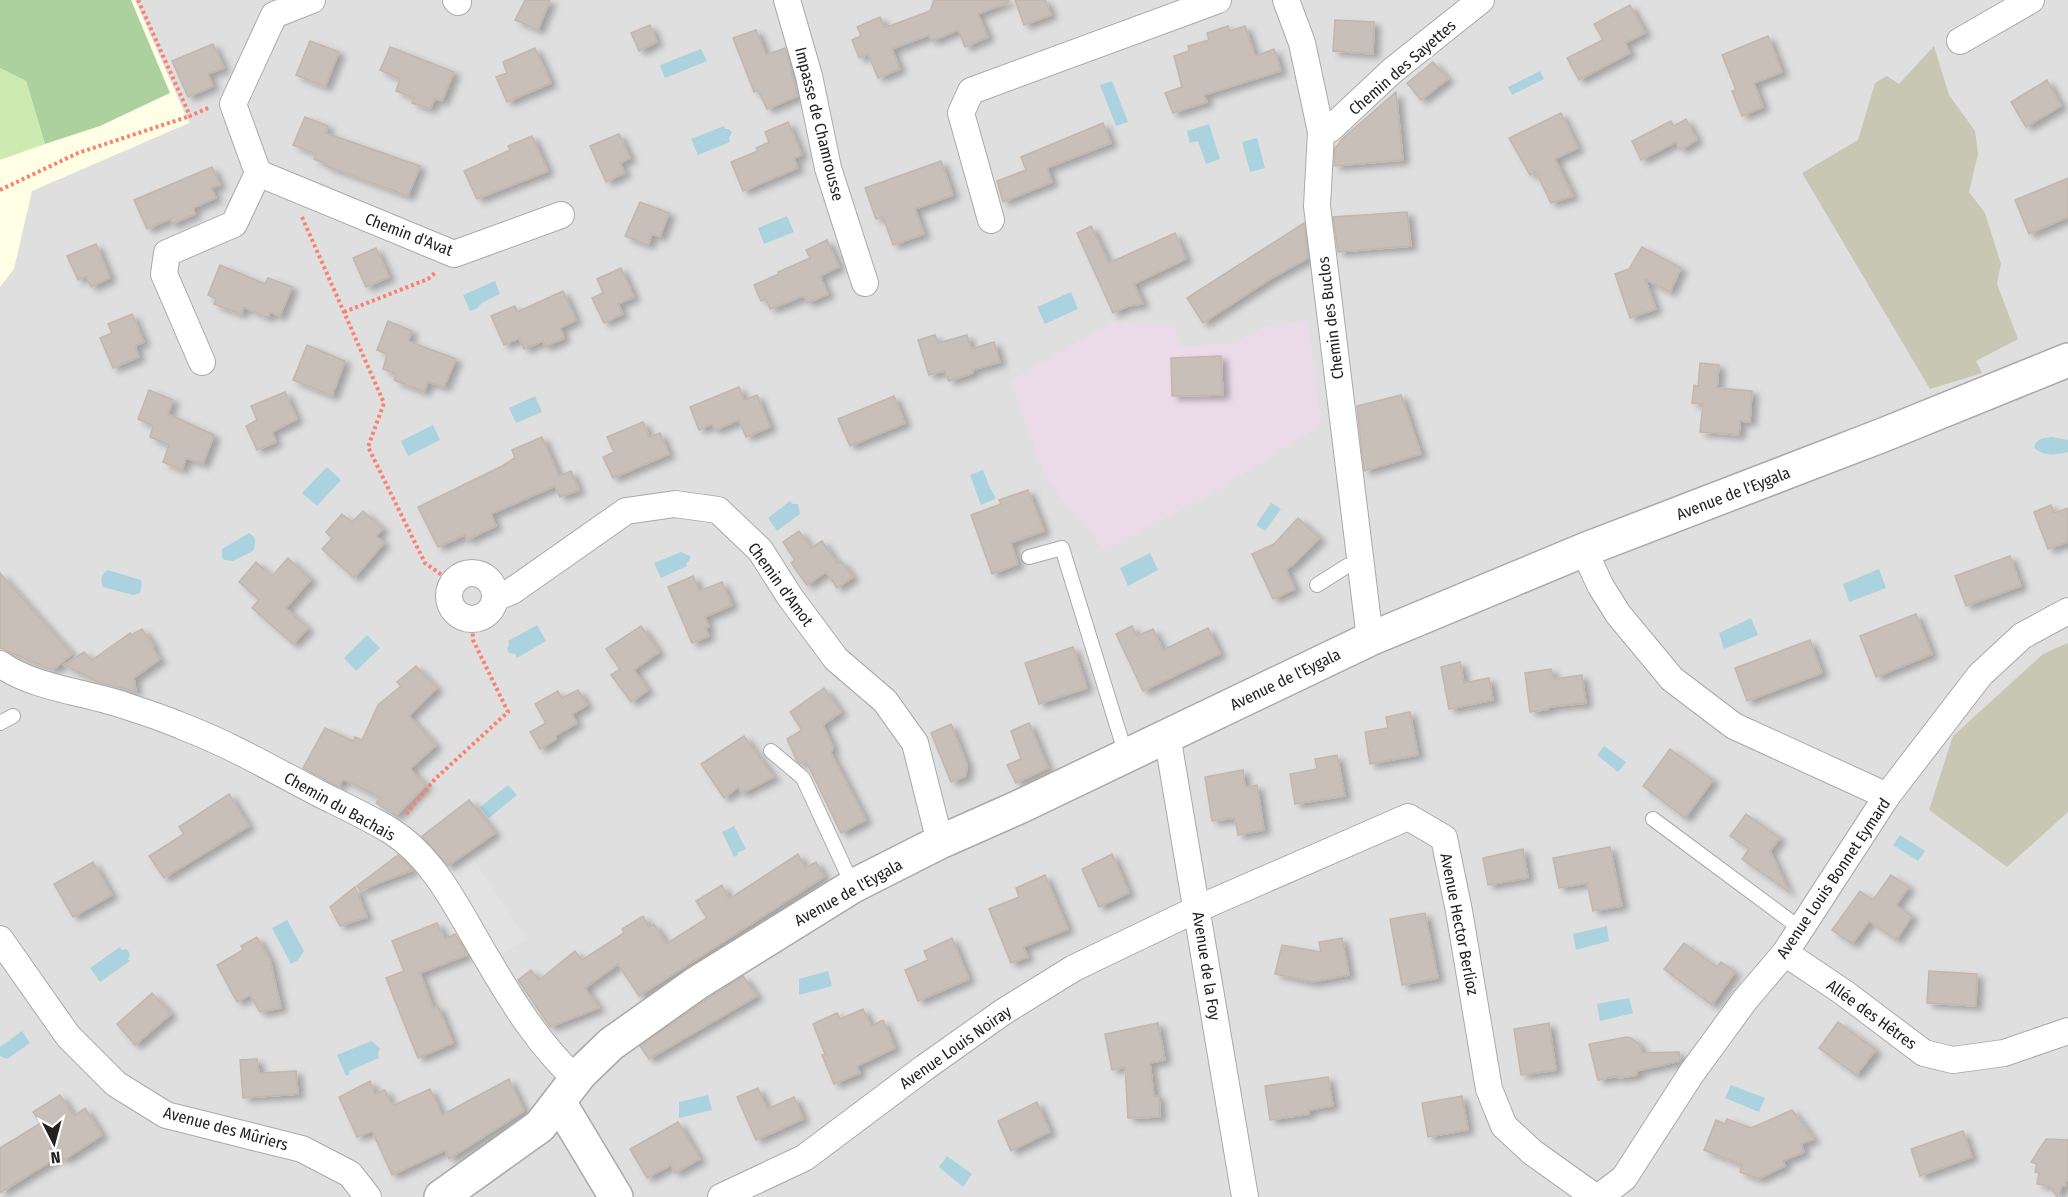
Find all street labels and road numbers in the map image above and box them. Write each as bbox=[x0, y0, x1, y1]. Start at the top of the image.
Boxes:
street label: Chemin des Sayettes bbox=[1345, 16, 1460, 119]
street label: Impasse de Chamrousse bbox=[791, 45, 848, 203]
street label: Chemin d'Avat bbox=[362, 209, 456, 260]
street label: Chemin des Buclos bbox=[1314, 255, 1347, 380]
street label: Avenue de l'Eygala bbox=[1674, 463, 1793, 524]
street label: Chemin d'Amot bbox=[744, 539, 818, 630]
street label: Avenue de l'Eygala bbox=[1227, 644, 1344, 714]
street label: Chemin du Bachais bbox=[281, 768, 399, 845]
street label: Avenue Louis Bonnet Eymard bbox=[1773, 795, 1894, 962]
street label: Avenue Hector Berlioz bbox=[1436, 852, 1483, 997]
street label: Avenue de l'Eygala bbox=[791, 855, 906, 930]
street label: Avenue de la Foy bbox=[1189, 910, 1225, 1023]
street label: Allée des Hêtres bbox=[1823, 976, 1920, 1053]
street label: Avenue Louis Noiray bbox=[896, 1001, 1015, 1093]
street label: Avenue des Mûriers bbox=[161, 1103, 290, 1154]

